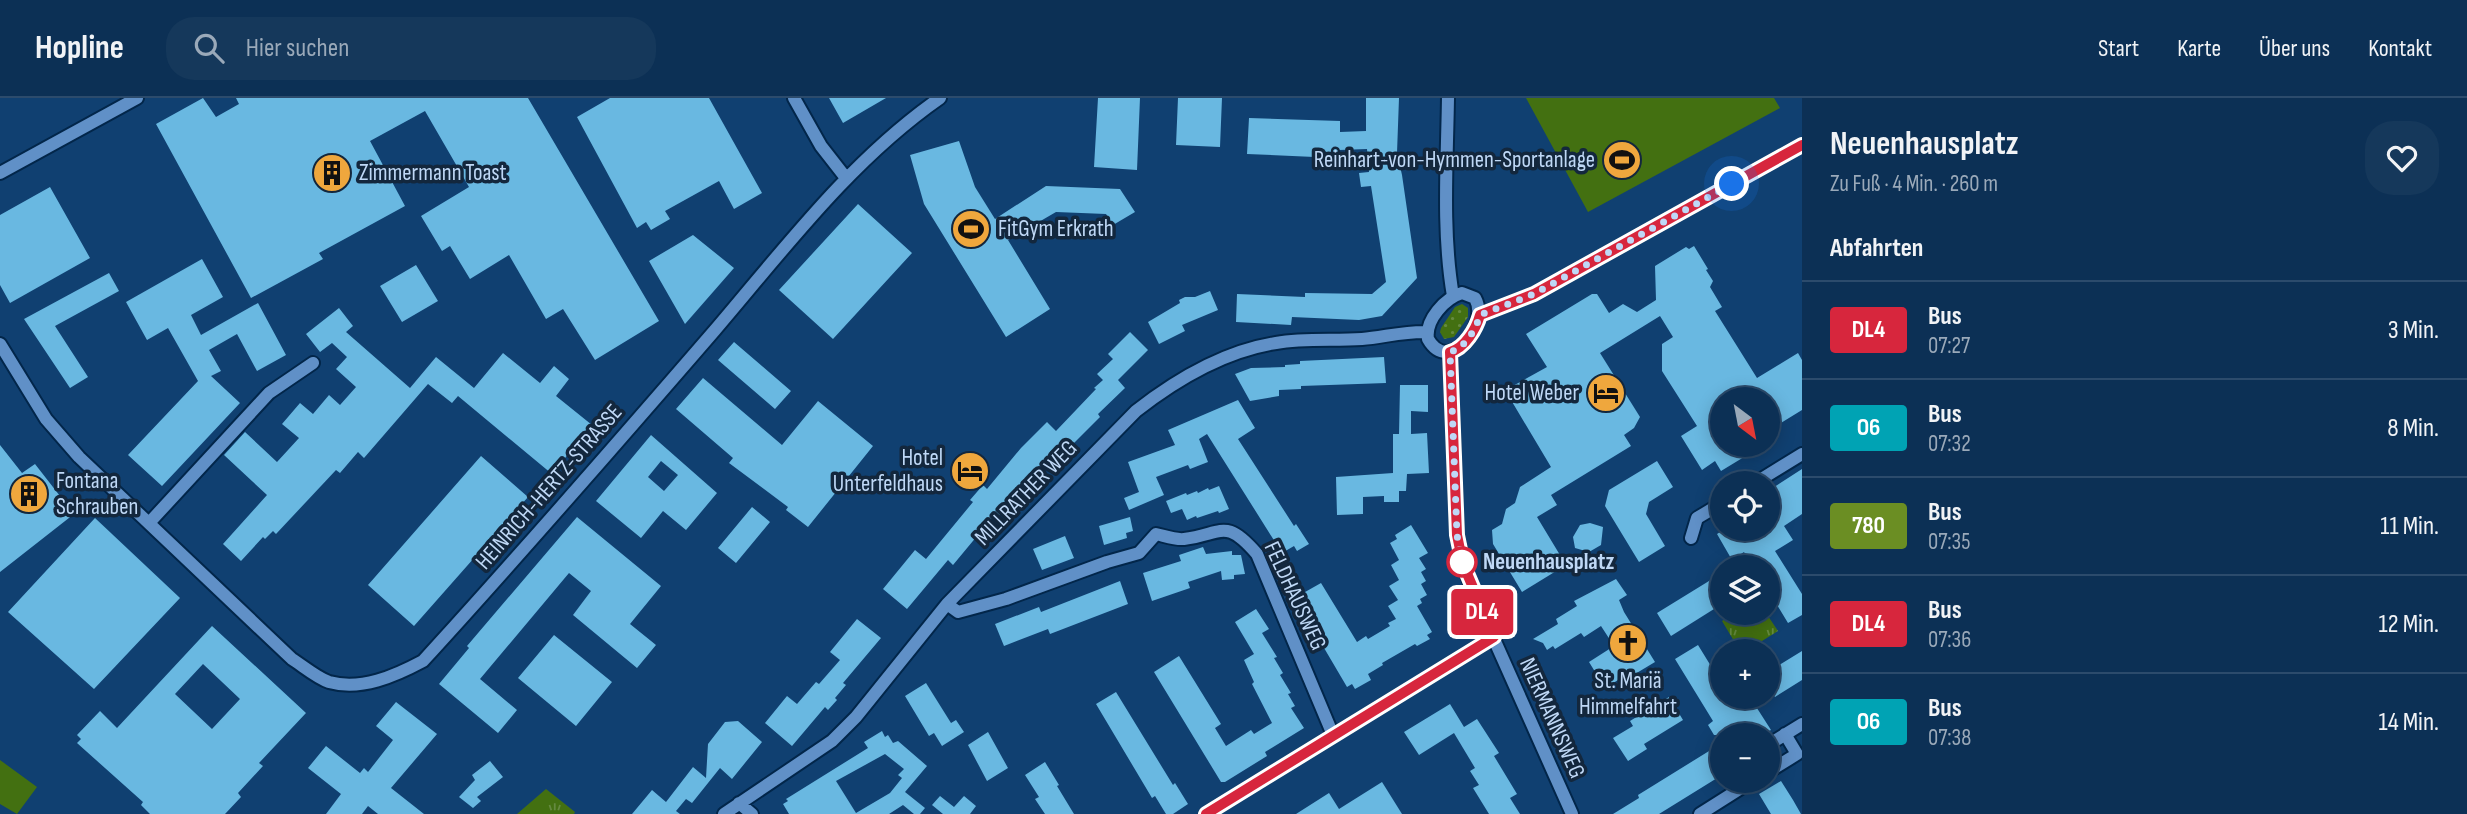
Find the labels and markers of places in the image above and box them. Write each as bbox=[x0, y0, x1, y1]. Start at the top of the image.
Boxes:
sports icon: Reinhart-von-Hymmen-Sportanlage bbox=[1601, 139, 1643, 181]
place label: Reinhart-von-Hymmen-Sportanlage bbox=[1314, 146, 1595, 174]
building icon: Zimmermann Toast bbox=[311, 152, 353, 194]
place label: Zimmermann Toast bbox=[359, 159, 507, 187]
sports icon: FitGym Erkrath bbox=[950, 208, 992, 250]
place label: FitGym Erkrath bbox=[998, 215, 1114, 243]
hotel icon: Hotel Weber bbox=[1585, 372, 1627, 414]
place label: Hotel Weber bbox=[1485, 379, 1579, 407]
place label: Hotel Unterfeldhaus bbox=[833, 444, 943, 498]
hotel icon: Hotel Unterfeldhaus bbox=[949, 450, 991, 492]
place label: Fontana Schrauben bbox=[56, 467, 138, 521]
building icon: Fontana Schrauben bbox=[8, 473, 50, 515]
marker: Neuenhausplatz bbox=[1447, 547, 1477, 577]
place label: Neuenhausplatz bbox=[1483, 548, 1614, 576]
church icon: St. Mariä Himmelfahrt bbox=[1607, 622, 1649, 664]
place label: St. Mariä Himmelfahrt bbox=[1579, 667, 1677, 721]

